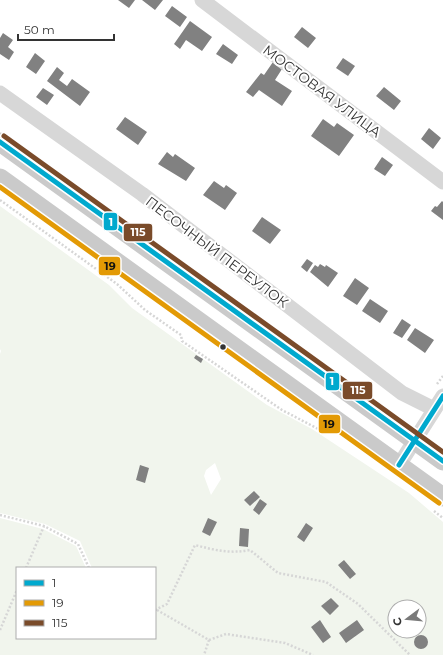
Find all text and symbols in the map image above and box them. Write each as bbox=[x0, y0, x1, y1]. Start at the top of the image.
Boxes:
scale bar bbox=[18, 16, 114, 42]
text: 50 m bbox=[24, 22, 55, 37]
street label: МОСТОВАЯ УЛИЦА bbox=[259, 41, 385, 142]
street label: ПЕСОЧНЫЙ ПЕРЕУЛОК bbox=[142, 192, 292, 312]
line badge: 1 bbox=[103, 212, 118, 231]
text: 1 bbox=[109, 215, 113, 229]
line badge: 115 bbox=[123, 223, 153, 242]
text: 115 bbox=[130, 225, 146, 239]
line badge: 19 bbox=[98, 256, 121, 276]
text: 19 bbox=[104, 259, 116, 273]
unlabelled marker bbox=[218, 342, 228, 352]
line badge: 1 bbox=[325, 372, 340, 391]
text: 1 bbox=[330, 374, 334, 388]
line badge: 115 bbox=[342, 381, 373, 400]
text: 115 bbox=[350, 383, 366, 397]
line badge: 19 bbox=[318, 414, 341, 434]
text: 19 bbox=[323, 417, 335, 431]
legend bbox=[16, 567, 156, 639]
text: 1 bbox=[52, 575, 56, 590]
text: 19 bbox=[52, 595, 64, 610]
north arrow bbox=[387, 599, 427, 639]
text: 115 bbox=[52, 615, 68, 630]
text: С bbox=[390, 616, 405, 628]

